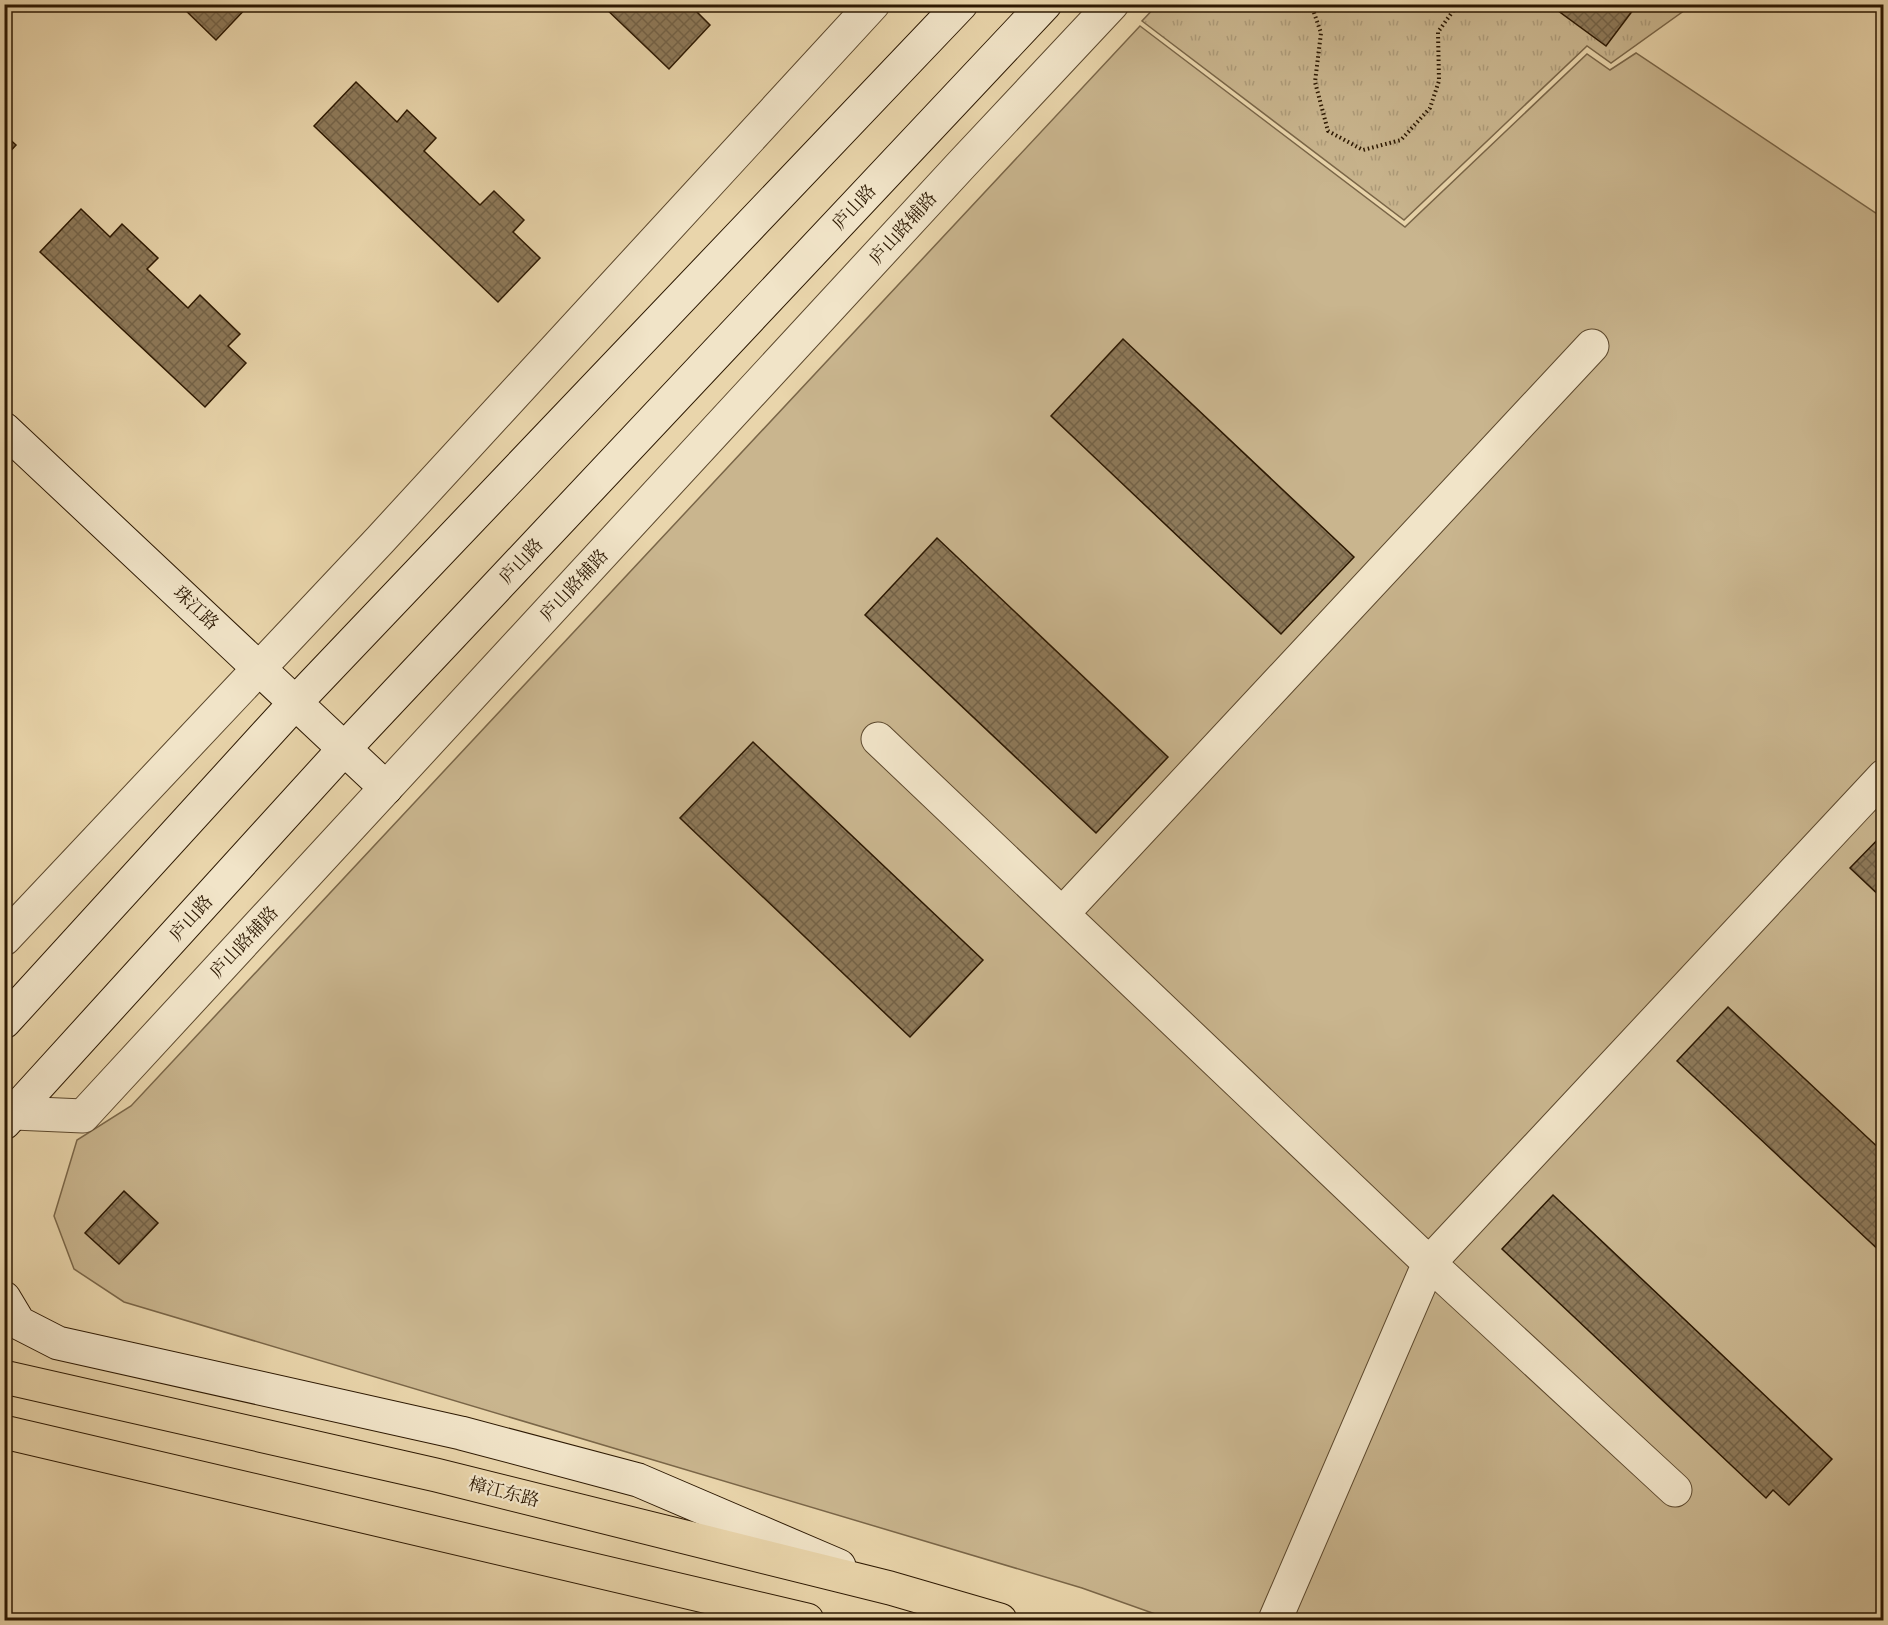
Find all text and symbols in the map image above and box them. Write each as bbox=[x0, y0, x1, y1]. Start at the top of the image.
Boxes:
street label: 庐山路 bbox=[828, 180, 882, 236]
street label: 庐山路辅路 bbox=[865, 188, 943, 270]
street label: 庐山路 bbox=[495, 534, 549, 590]
street label: 庐山路辅路 bbox=[536, 545, 614, 627]
street label: 珠江路 bbox=[167, 582, 223, 636]
street label: 庐山路 bbox=[166, 891, 219, 947]
street label: 庐山路辅路 bbox=[206, 902, 284, 984]
street label: 樟江东路 bbox=[466, 1474, 541, 1513]

